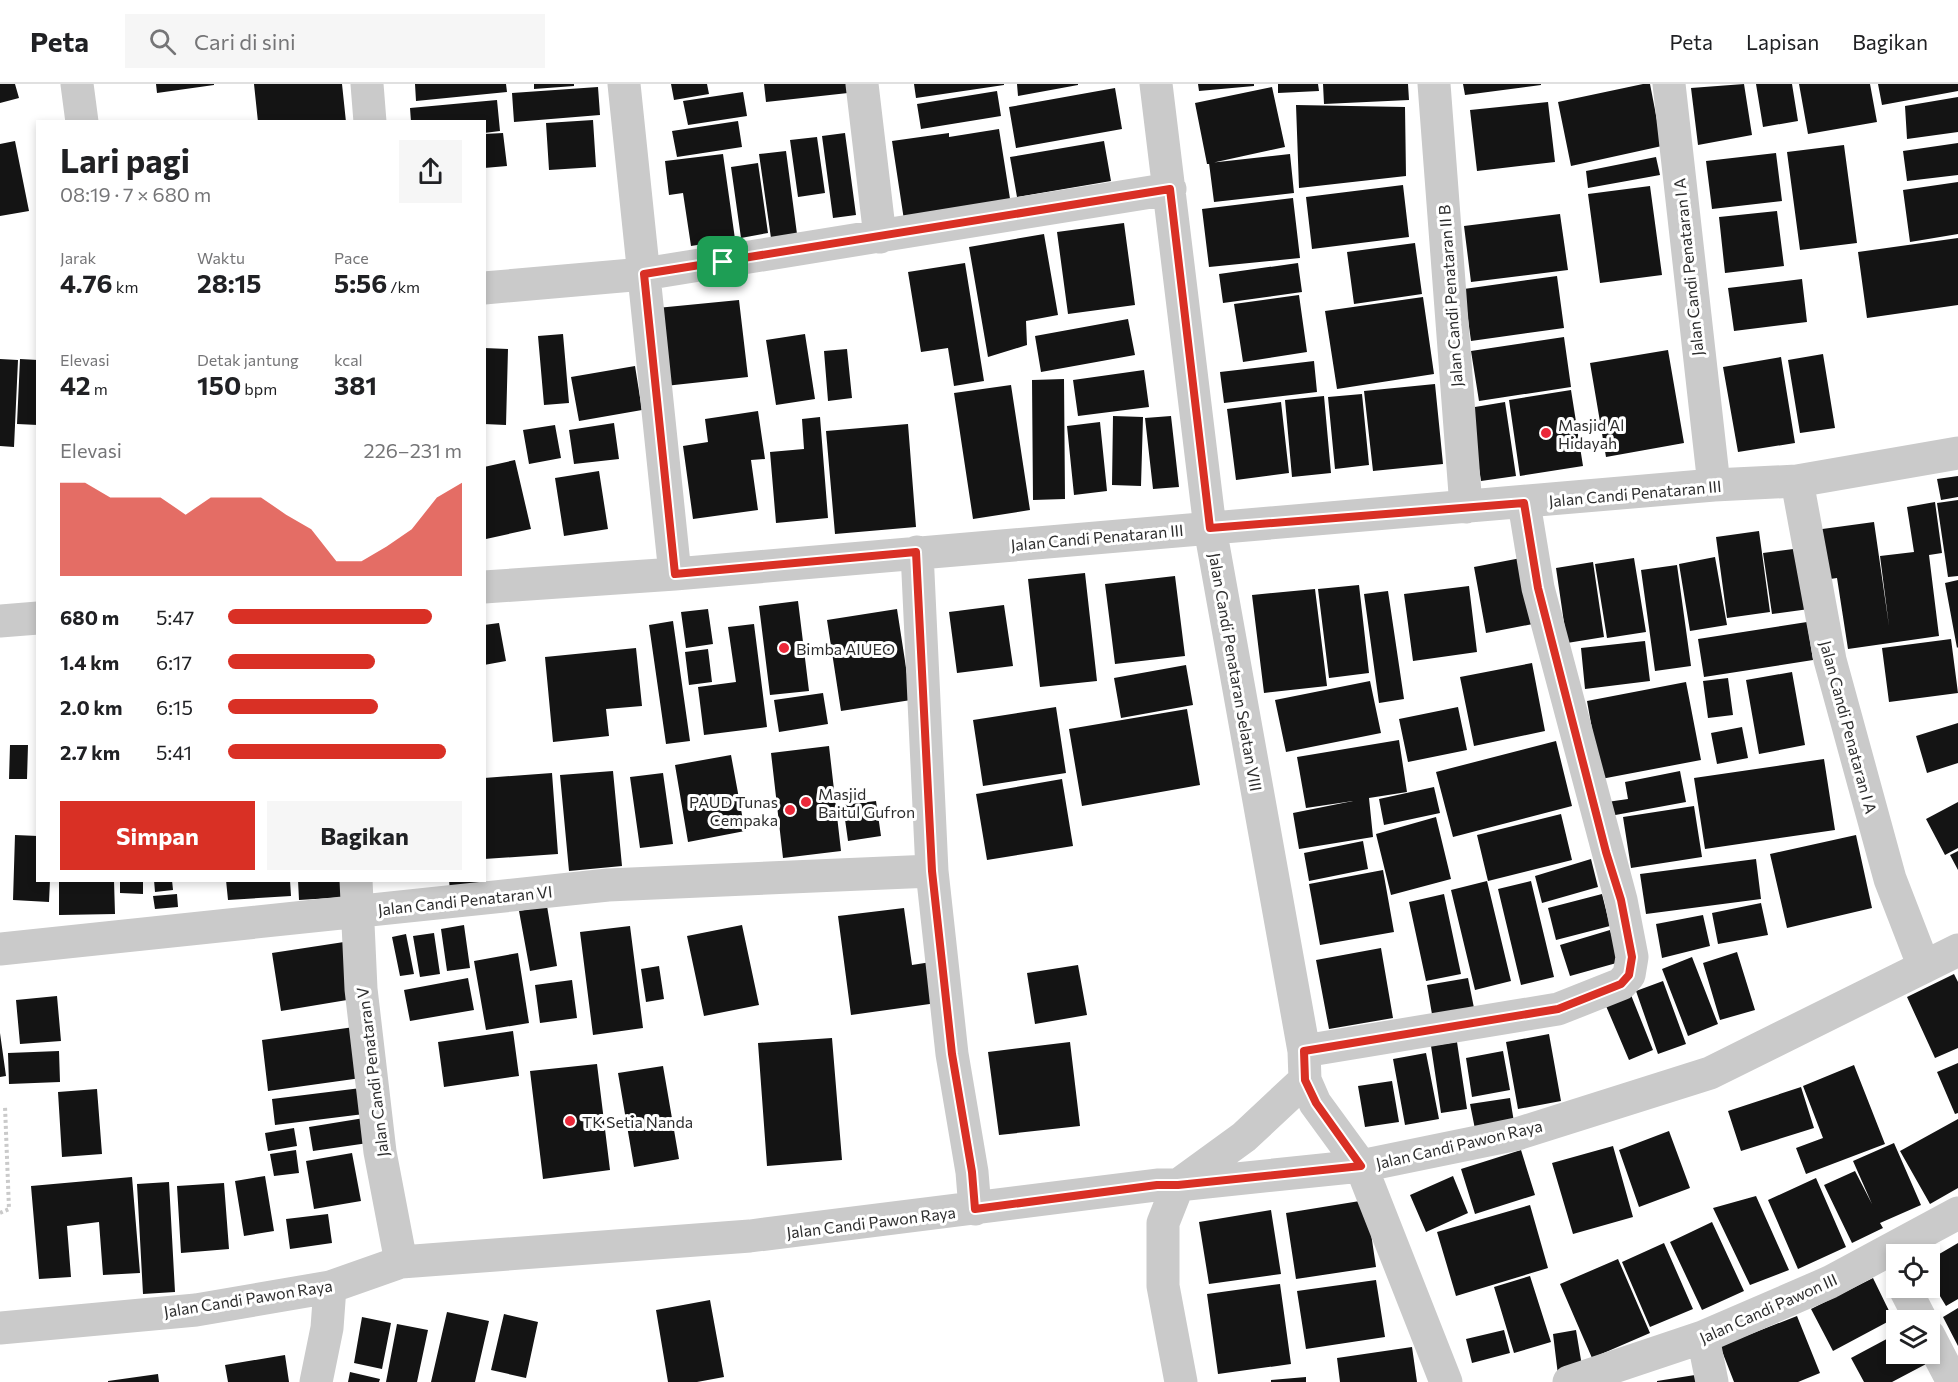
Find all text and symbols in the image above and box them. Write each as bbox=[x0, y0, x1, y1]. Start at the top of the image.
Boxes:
search box bbox=[125, 14, 545, 68]
text: Peta bbox=[30, 24, 89, 58]
icon: search bbox=[146, 25, 179, 58]
text: Cari di sini bbox=[194, 28, 296, 55]
text: Peta bbox=[1670, 29, 1713, 54]
text: Lapisan bbox=[1746, 29, 1819, 54]
text: Bagikan bbox=[1852, 29, 1928, 54]
text: Lari pagi bbox=[60, 139, 190, 180]
button: share bbox=[399, 140, 462, 203]
street label: Jalan Candi Penataran I A bbox=[1669, 177, 1707, 357]
text: 08:19 · 7 × 680 m bbox=[60, 182, 211, 206]
street label: Jalan Candi Penataran II B bbox=[1434, 204, 1466, 388]
pin bbox=[697, 236, 748, 287]
icon: arrive bbox=[706, 245, 739, 278]
text: Jarak bbox=[60, 248, 96, 267]
text: Waktu bbox=[197, 248, 245, 267]
text: Pace bbox=[334, 248, 369, 267]
text: 4.76 bbox=[60, 267, 113, 298]
text: 28:15 bbox=[197, 267, 262, 298]
text: 5:56 bbox=[334, 267, 387, 298]
text: km bbox=[113, 277, 138, 296]
text: /km bbox=[387, 277, 420, 296]
text: Elevasi bbox=[60, 350, 110, 369]
text: Detak jantung bbox=[197, 350, 299, 369]
text: kcal bbox=[334, 350, 363, 369]
text: 42 bbox=[60, 369, 91, 400]
text: 150 bbox=[197, 369, 241, 400]
text: 381 bbox=[334, 369, 377, 400]
text: m bbox=[91, 379, 108, 398]
text: bpm bbox=[241, 379, 277, 398]
place label: Masjid Al Hidayah bbox=[1558, 415, 1624, 452]
marker: Masjid Al Hidayah bbox=[1539, 426, 1553, 440]
text: Elevasi bbox=[60, 438, 122, 462]
text: 226–231 m bbox=[364, 438, 462, 462]
street label: Jalan Candi Penataran III bbox=[1548, 476, 1722, 510]
street label: Jalan Candi Penataran III bbox=[1010, 520, 1184, 554]
street label: Jalan Candi Penataran Selatan VIII bbox=[1206, 551, 1266, 793]
text: 680 m bbox=[60, 605, 119, 629]
text: 5:47 bbox=[156, 605, 194, 629]
street label: Jalan Candi Penataran I A bbox=[1817, 638, 1881, 816]
place label: Bimba AIUEO bbox=[796, 639, 895, 658]
marker: Bimba AIUEO bbox=[777, 641, 791, 655]
text: 1.4 km bbox=[60, 650, 119, 674]
text: 6:17 bbox=[156, 650, 192, 674]
text: 2.0 km bbox=[60, 695, 122, 719]
text: 6:15 bbox=[156, 695, 193, 719]
text: 2.7 km bbox=[60, 740, 120, 764]
text: 5:41 bbox=[156, 740, 192, 764]
place label: Masjid Baitul Gufron bbox=[818, 784, 915, 821]
place label: PAUD Tunas Cempaka bbox=[689, 792, 778, 829]
marker: Masjid Baitul Gufron bbox=[799, 795, 813, 809]
button: Simpan bbox=[60, 801, 255, 870]
button: Bagikan bbox=[267, 801, 462, 870]
marker: PAUD Tunas Cempaka bbox=[783, 803, 797, 817]
street label: Jalan Candi Penataran VI bbox=[377, 881, 553, 919]
street label: Jalan Candi Penataran V bbox=[352, 986, 392, 1158]
place label: TK Setia Nanda bbox=[582, 1112, 693, 1131]
marker: TK Setia Nanda bbox=[563, 1114, 577, 1128]
street label: Jalan Candi Pawon Raya bbox=[1374, 1116, 1544, 1172]
street label: Jalan Candi Pawon Raya bbox=[785, 1202, 957, 1242]
map controls bbox=[1886, 1244, 1940, 1364]
button: locate bbox=[1886, 1244, 1940, 1298]
street label: Jalan Candi Pawon III bbox=[1696, 1269, 1840, 1347]
street label: Jalan Candi Pawon Raya bbox=[162, 1275, 334, 1321]
button: layers bbox=[1886, 1310, 1940, 1364]

